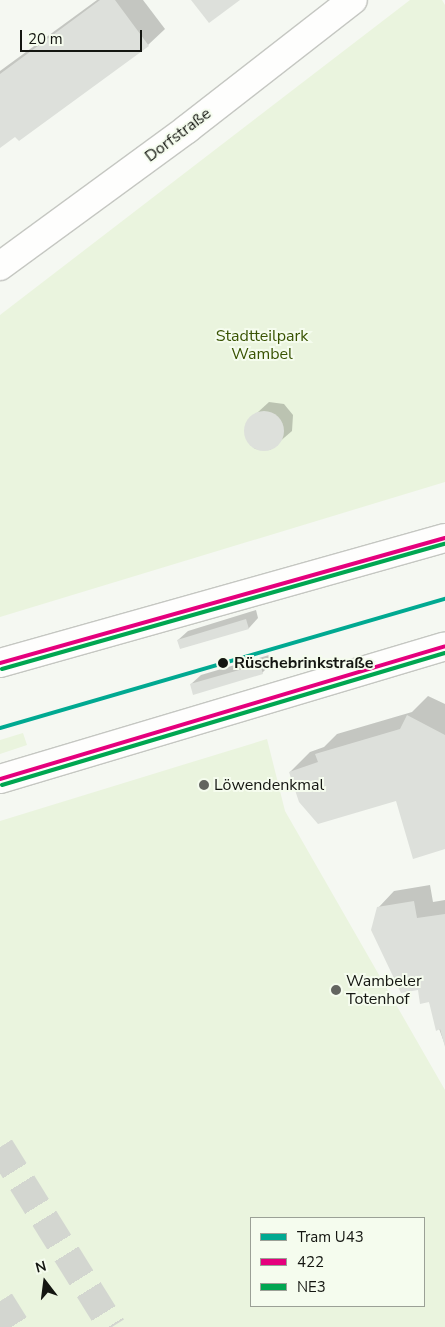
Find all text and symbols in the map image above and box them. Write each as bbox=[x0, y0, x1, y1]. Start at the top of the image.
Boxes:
scale bar bbox=[22, 20, 145, 52]
text: 20 m bbox=[28, 29, 63, 49]
street label: Dorfstraße bbox=[141, 104, 215, 166]
park label: Stadtteilpark Wambel bbox=[216, 326, 308, 364]
place label: Rüschebrinkstraße bbox=[234, 653, 373, 673]
marker: Rüschebrinkstraße bbox=[216, 656, 230, 670]
place label: Löwendenkmal bbox=[214, 775, 324, 795]
marker: Löwendenkmal bbox=[198, 779, 210, 791]
place label: Wambeler Totenhof bbox=[346, 971, 422, 1009]
marker: Wambeler Totenhof bbox=[330, 984, 342, 996]
legend bbox=[250, 1217, 425, 1307]
text: Tram U43 bbox=[297, 1227, 364, 1247]
text: 422 bbox=[297, 1252, 324, 1272]
text: N bbox=[33, 1256, 49, 1278]
north arrow bbox=[20, 1257, 70, 1307]
text: NE3 bbox=[297, 1277, 326, 1297]

